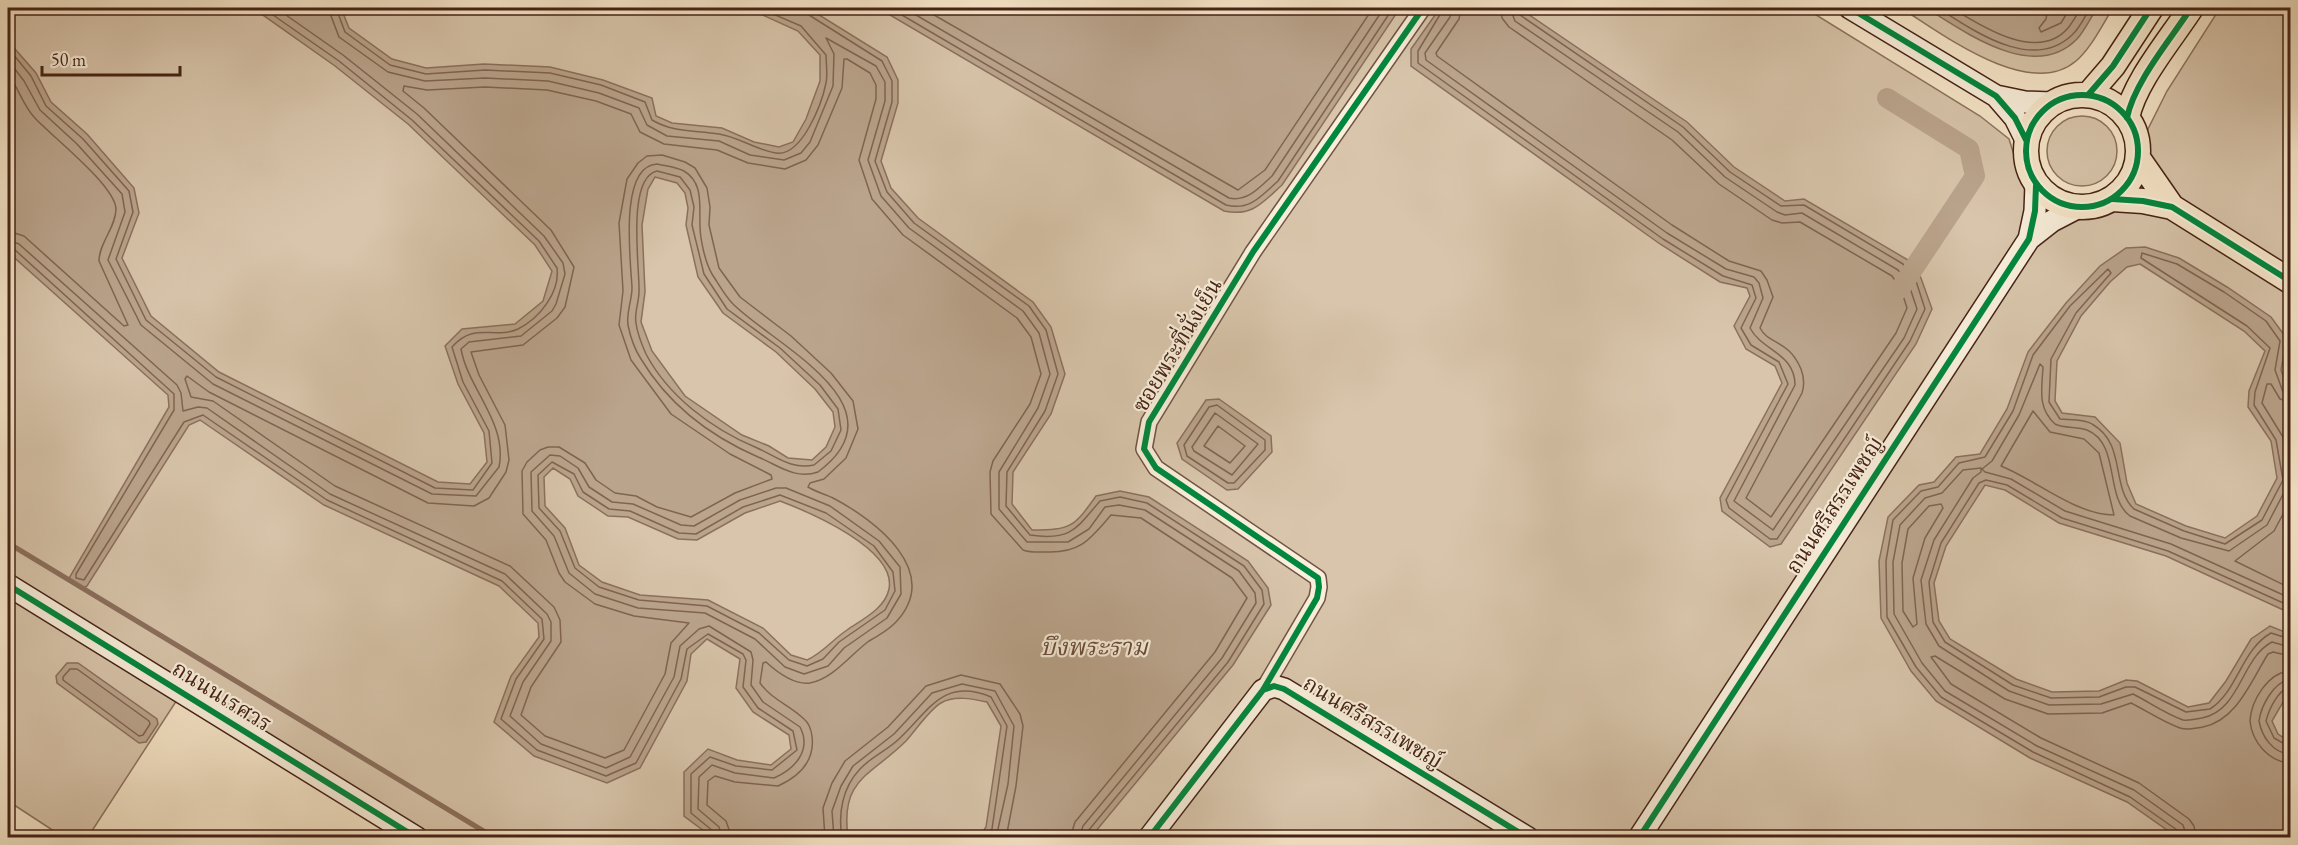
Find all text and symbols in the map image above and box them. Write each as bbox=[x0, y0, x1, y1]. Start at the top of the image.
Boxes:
scale bar bbox=[42, 39, 180, 77]
text: 50 m bbox=[51, 48, 86, 71]
street label: ซอยพระที่นั่งเย็น bbox=[1124, 272, 1228, 417]
street label: ถนนศรีสรรเพชญ์ bbox=[1779, 431, 1889, 579]
water label: บึงพระราม bbox=[1040, 631, 1149, 662]
street label: ถนนนเรศวร bbox=[167, 654, 277, 738]
street label: ถนนศรีสรรเพชญ์ bbox=[1298, 669, 1448, 775]

